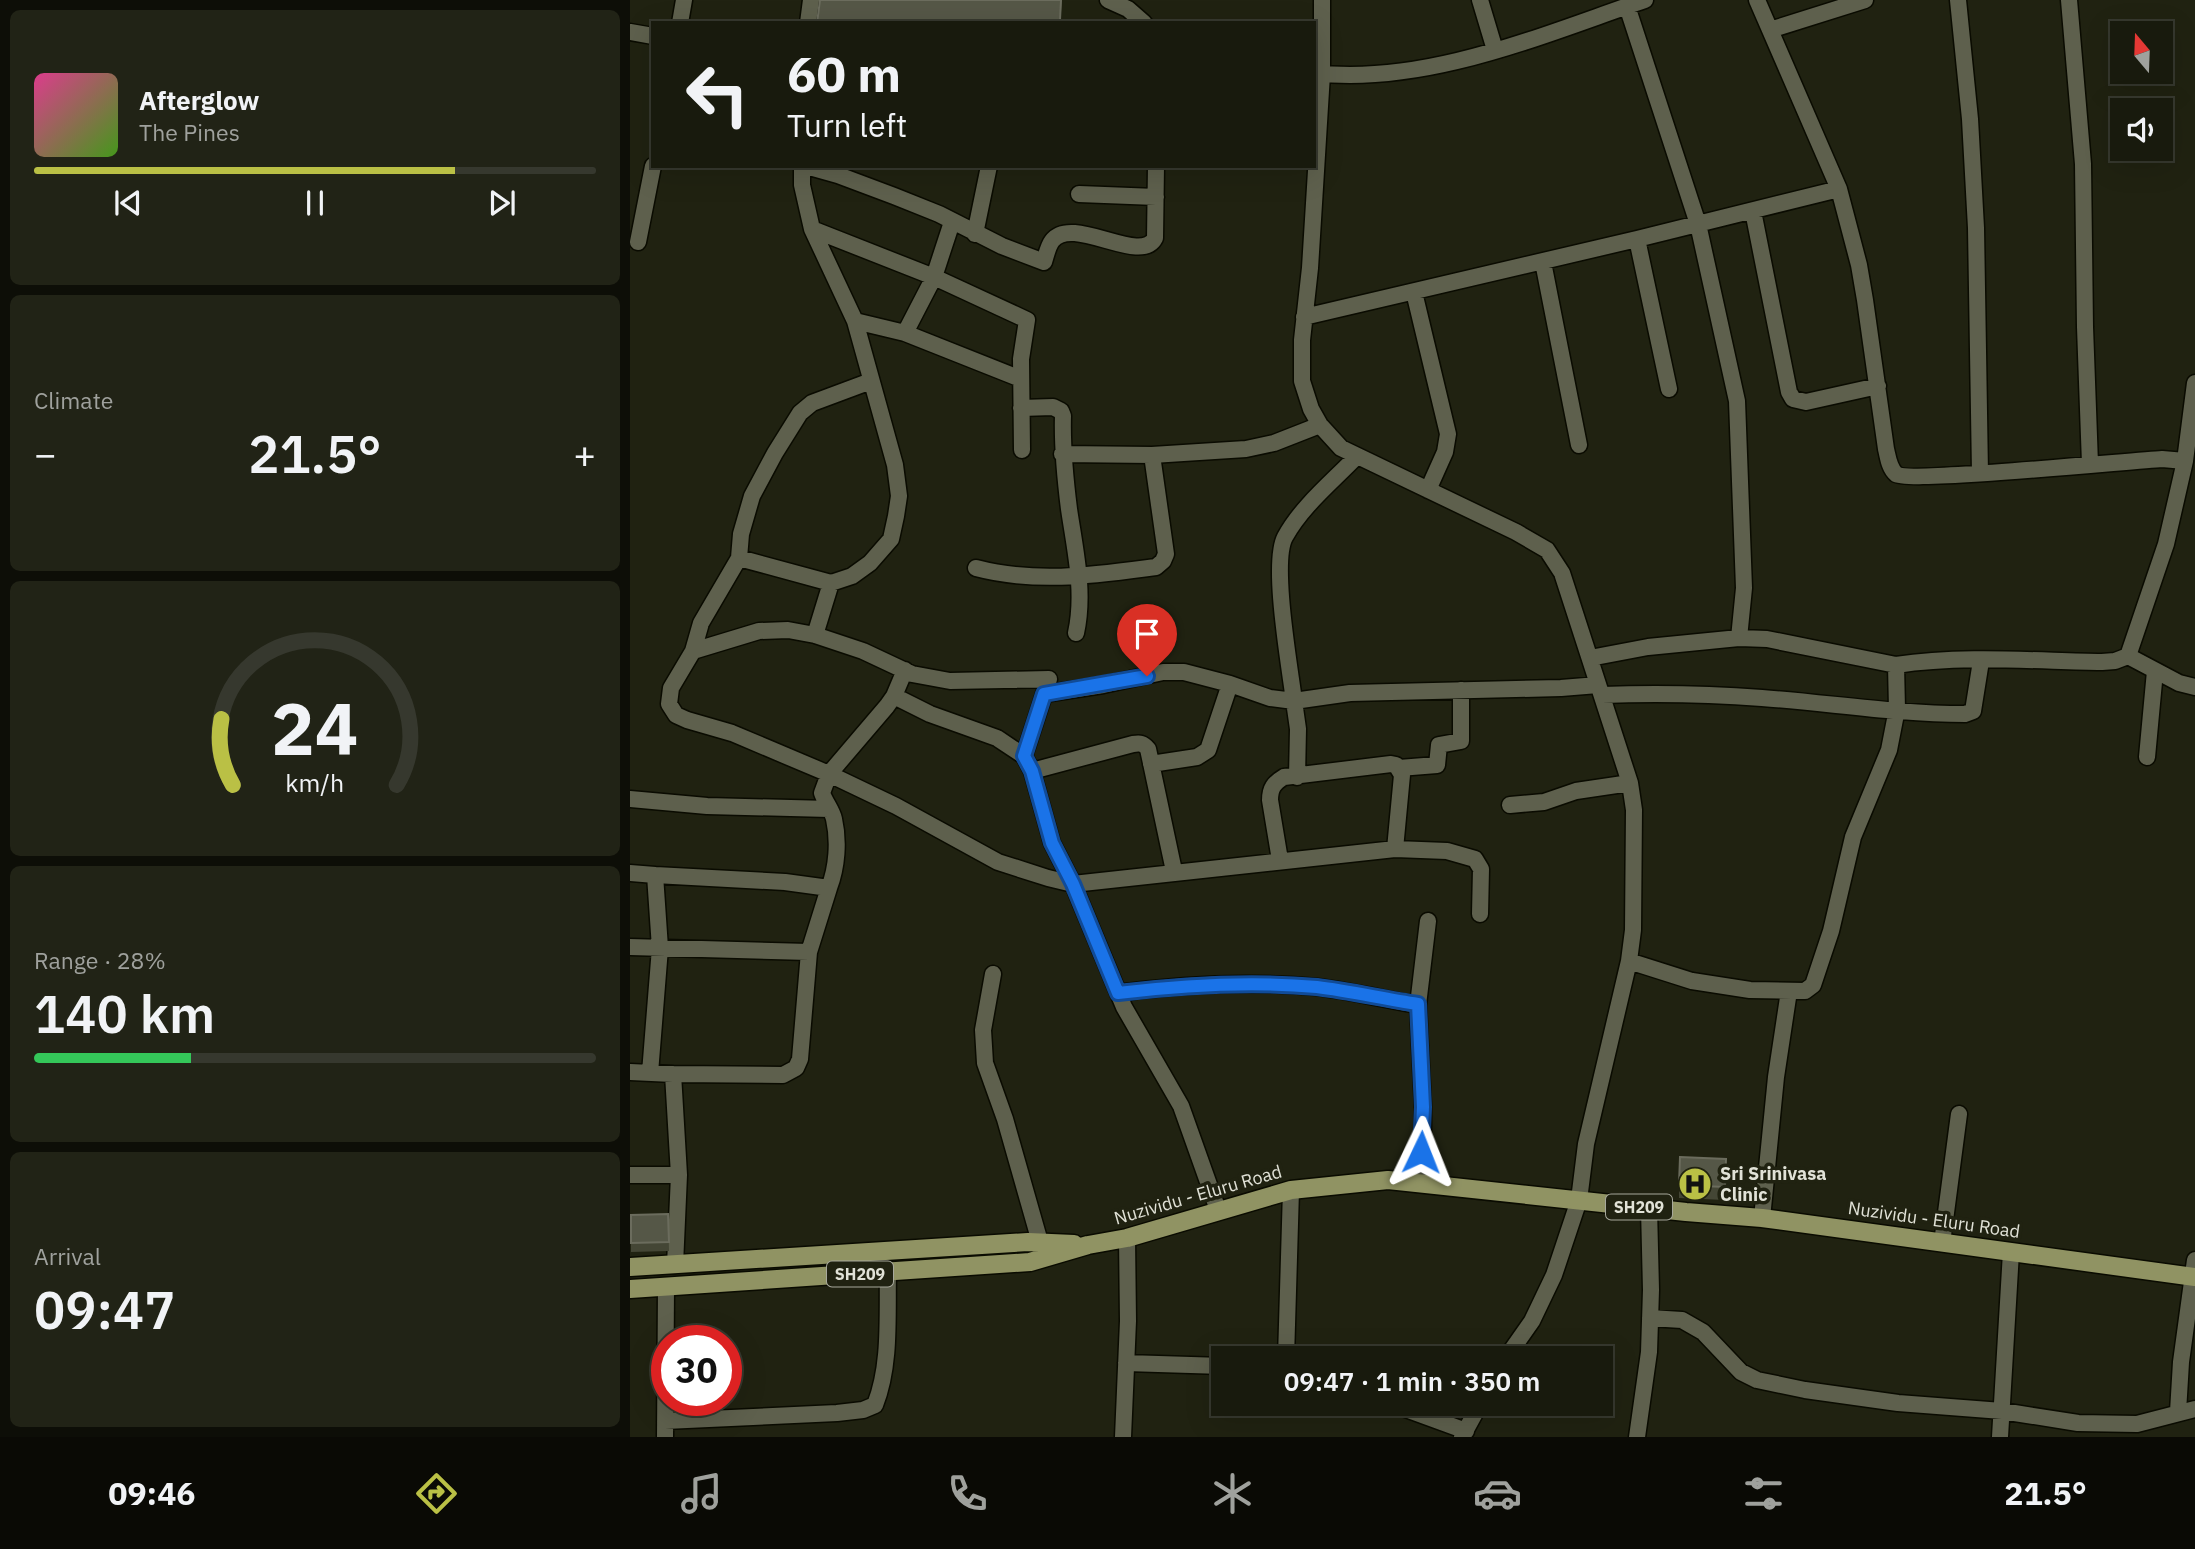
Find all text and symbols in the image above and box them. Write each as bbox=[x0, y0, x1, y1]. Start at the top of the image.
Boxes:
north arrow bbox=[2110, 21, 2174, 84]
map controls bbox=[2110, 21, 2173, 161]
text: 60 m bbox=[787, 42, 901, 105]
icon: left bbox=[672, 49, 763, 140]
text: Afterglow bbox=[139, 83, 259, 117]
button: sound bbox=[2110, 98, 2173, 161]
text: Turn left bbox=[787, 104, 907, 146]
text: The Pines bbox=[139, 117, 240, 147]
icon: previous bbox=[109, 184, 147, 222]
icon: pause bbox=[296, 184, 334, 222]
icon: next bbox=[483, 184, 521, 222]
text: Climate bbox=[34, 385, 113, 415]
text: 21.5° bbox=[248, 420, 382, 487]
text: − bbox=[34, 429, 57, 478]
text: + bbox=[573, 429, 596, 478]
pin bbox=[1117, 604, 1177, 676]
icon: arrive bbox=[1128, 615, 1166, 653]
text: 24 bbox=[271, 680, 359, 775]
text: km/h bbox=[286, 765, 344, 798]
text: Range · 28% bbox=[34, 945, 166, 975]
text: 140 km bbox=[34, 980, 215, 1047]
position arrow bbox=[1384, 1115, 1458, 1189]
street label: Nuzividu - Eluru Road bbox=[1111, 1160, 1284, 1229]
place label: Sri Srinivasa Clinic bbox=[1720, 1162, 1827, 1206]
hospital icon: Sri Srinivasa Clinic bbox=[1676, 1165, 1714, 1203]
road number: SH209 bbox=[1606, 1194, 1672, 1219]
street label: Nuzividu - Eluru Road bbox=[1847, 1196, 2022, 1243]
text: Arrival bbox=[34, 1241, 101, 1271]
road number: SH209 bbox=[827, 1262, 893, 1286]
text: 09:47 bbox=[34, 1276, 175, 1343]
speed limit sign: 30 bbox=[651, 1325, 742, 1416]
text: 09:47 · 1 min · 350 m bbox=[1284, 1364, 1540, 1398]
icon: directions bbox=[412, 1469, 461, 1518]
icon: music bbox=[677, 1469, 726, 1518]
icon: phone bbox=[943, 1469, 992, 1518]
icon: climate bbox=[1208, 1469, 1257, 1518]
icon: car bbox=[1473, 1469, 1522, 1518]
icon: filters bbox=[1739, 1469, 1788, 1518]
text: 09:46 bbox=[108, 1472, 196, 1514]
text: 21.5° bbox=[2004, 1472, 2087, 1514]

